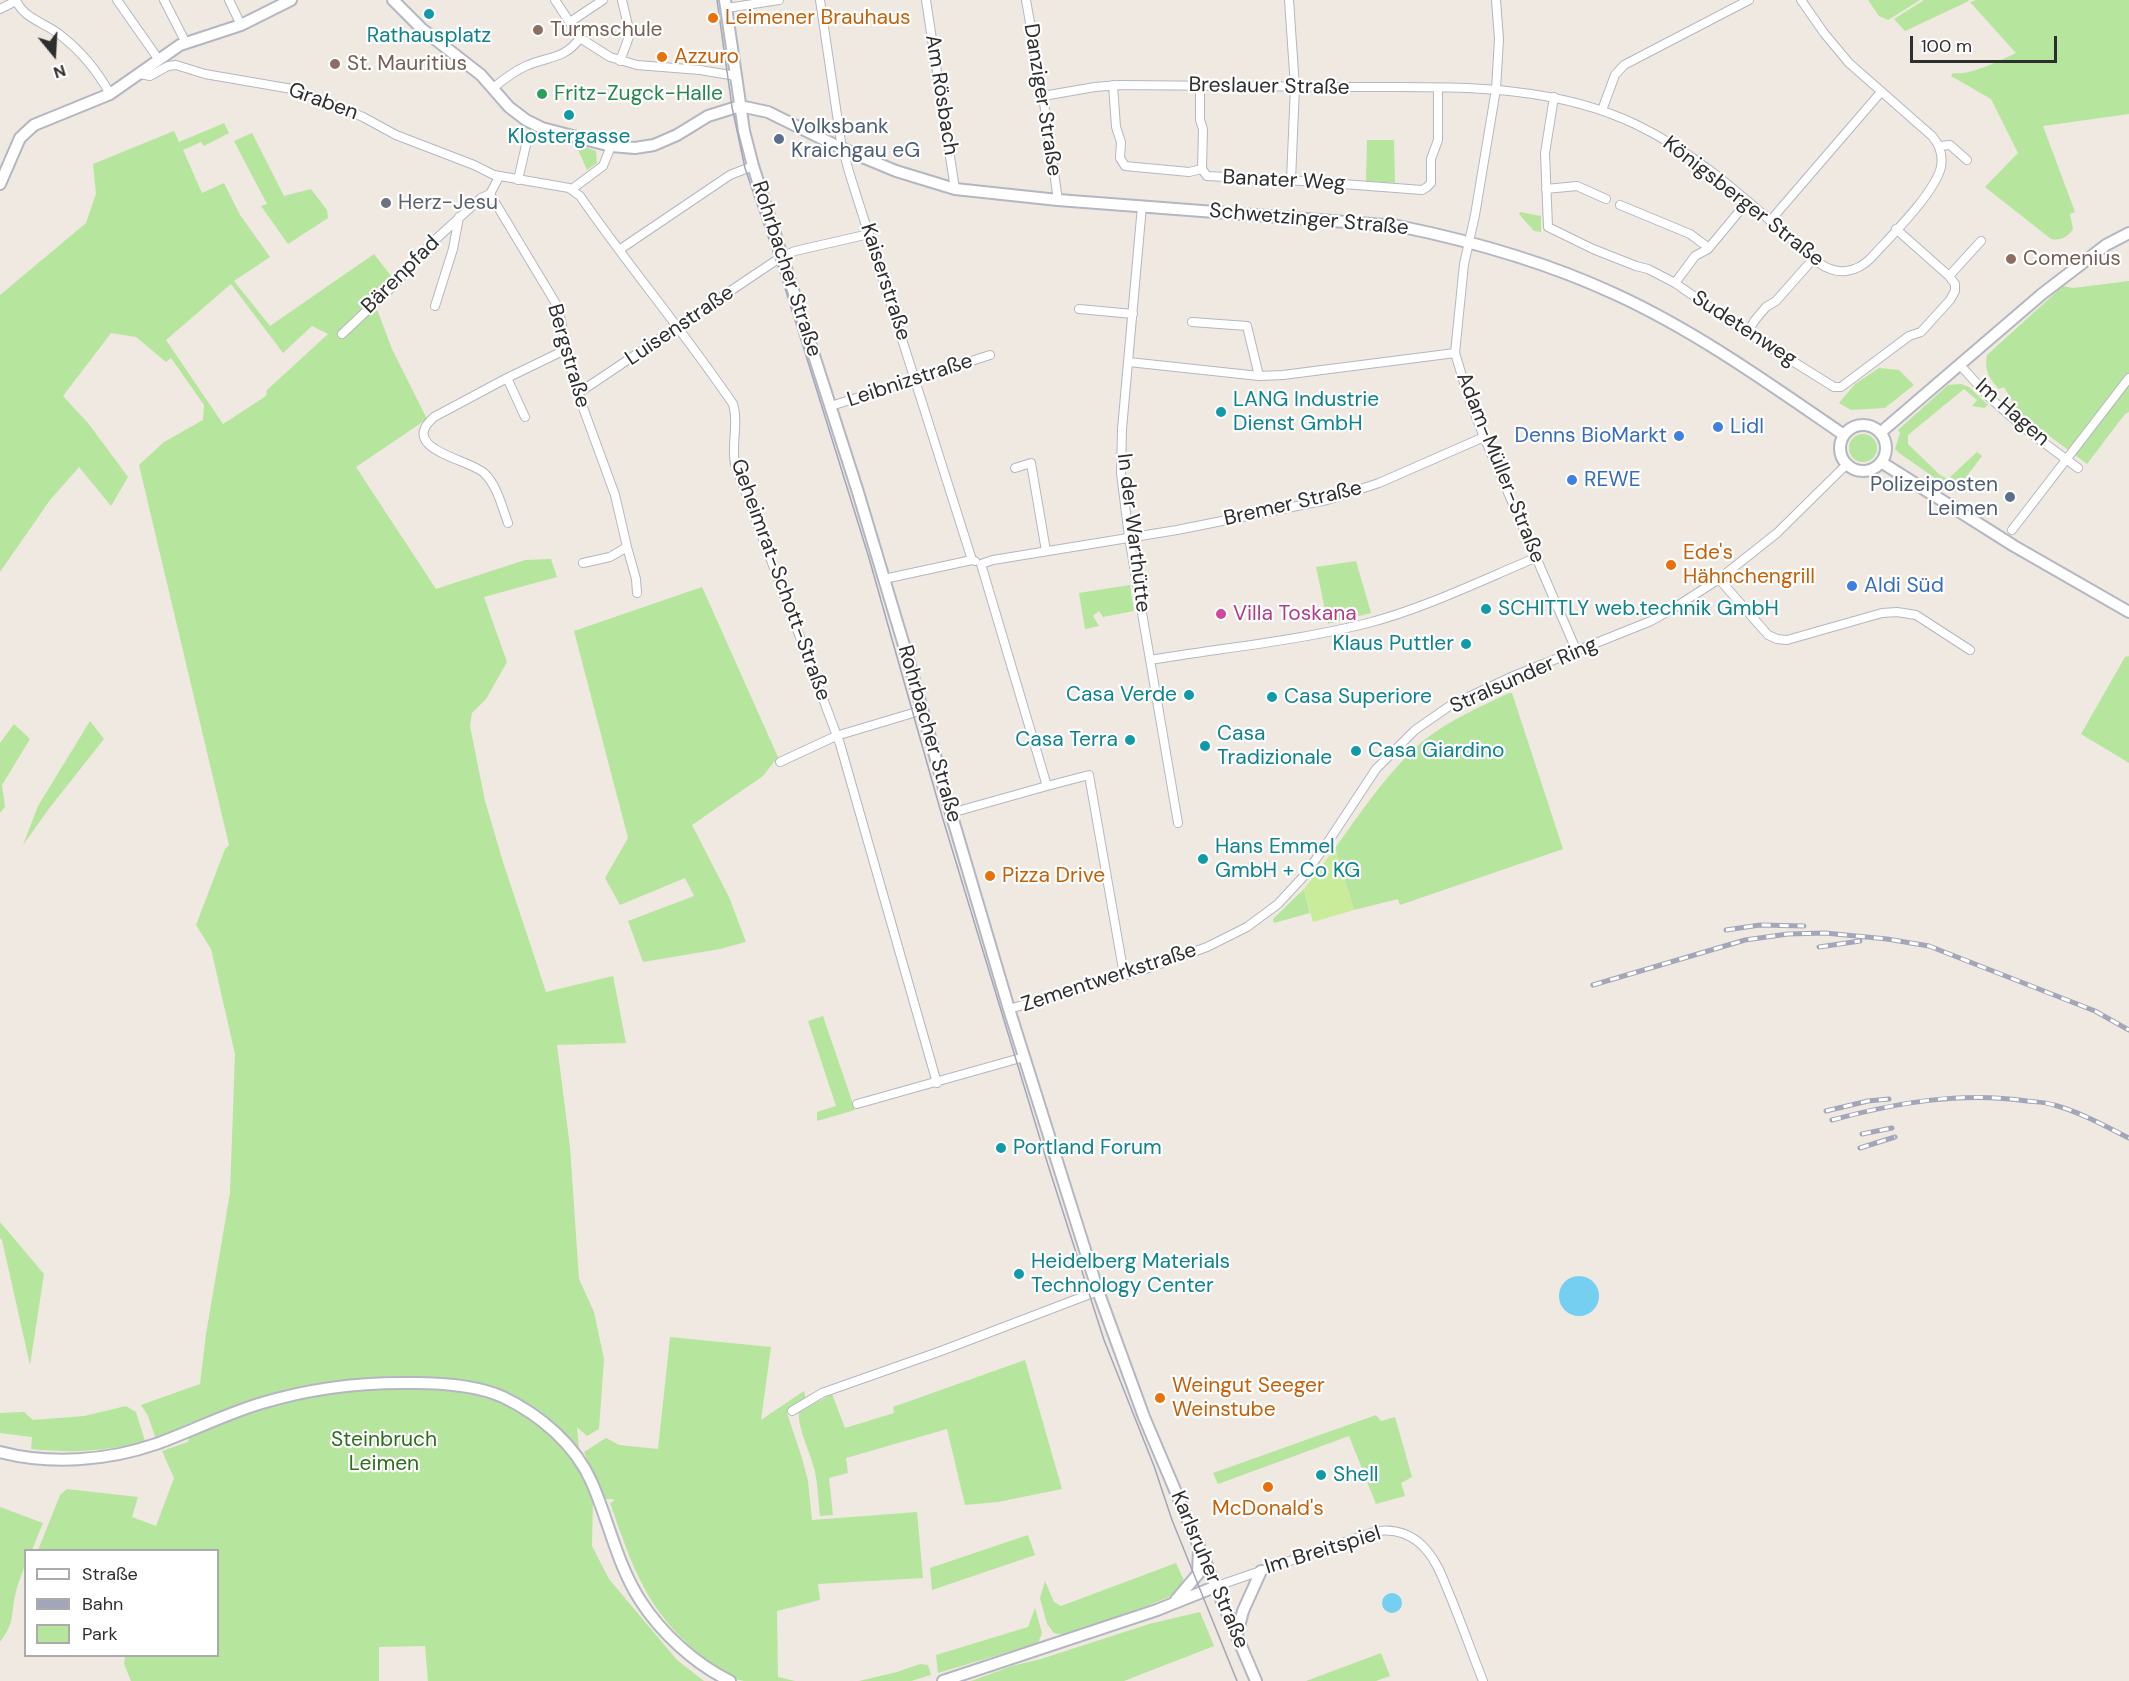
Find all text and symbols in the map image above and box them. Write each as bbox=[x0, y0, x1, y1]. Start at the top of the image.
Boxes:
place label: Leimener Brauhaus bbox=[725, 5, 911, 31]
marker: Rathausplatz bbox=[422, 7, 436, 21]
marker: Leimener Brauhaus bbox=[706, 11, 720, 25]
place label: Turmschule bbox=[550, 17, 663, 43]
street label: Danziger Straße bbox=[1017, 22, 1067, 178]
place label: Rathausplatz bbox=[367, 23, 491, 49]
marker: Turmschule bbox=[531, 23, 545, 37]
north arrow bbox=[24, 24, 84, 84]
scale bar bbox=[1913, 24, 2060, 62]
street label: Am Rösbach bbox=[919, 33, 963, 157]
text: 100 m bbox=[1921, 34, 1972, 58]
place label: Azzuro bbox=[674, 44, 739, 70]
marker: Azzuro bbox=[655, 50, 669, 64]
place label: St. Mauritius bbox=[347, 51, 467, 77]
marker: St. Mauritius bbox=[328, 57, 342, 71]
text: N bbox=[51, 60, 69, 83]
street label: Breslauer Straße bbox=[1188, 73, 1350, 101]
street label: Graben bbox=[285, 78, 361, 126]
place label: Fritz-Zugck-Halle bbox=[554, 81, 723, 107]
marker: Fritz-Zugck-Halle bbox=[535, 87, 549, 101]
marker: Klostergasse bbox=[562, 108, 576, 122]
place label: Volksbank Kraichgau eG bbox=[791, 114, 920, 164]
place label: Klostergasse bbox=[507, 124, 631, 150]
street label: Königsberger Straße bbox=[1657, 131, 1829, 273]
marker: Volksbank Kraichgau eG bbox=[772, 132, 786, 146]
street label: Banater Weg bbox=[1222, 165, 1346, 197]
street label: Rohrbacher Straße bbox=[746, 178, 826, 360]
place label: Herz-Jesu bbox=[398, 190, 498, 216]
marker: Herz-Jesu bbox=[379, 196, 393, 210]
street label: Schwetzinger Straße bbox=[1208, 199, 1410, 241]
street label: Kaiserstraße bbox=[854, 220, 916, 344]
street label: Bärenpfad bbox=[357, 231, 445, 319]
place label: Comenius bbox=[2023, 246, 2121, 272]
marker: Comenius bbox=[2004, 252, 2018, 266]
street label: Luisenstraße bbox=[621, 280, 739, 372]
street label: Sudetenweg bbox=[1687, 286, 1801, 372]
street label: Bergstraße bbox=[541, 301, 595, 411]
street label: Leibnizstraße bbox=[844, 349, 976, 413]
street label: Adam-Müller-Straße bbox=[1450, 369, 1550, 567]
street label: Im Hagen bbox=[1970, 374, 2054, 452]
place label: LANG Industrie Dienst GmbH bbox=[1233, 387, 1379, 437]
marker: LANG Industrie Dienst GmbH bbox=[1214, 405, 1228, 419]
place label: Lidl bbox=[1730, 414, 1764, 440]
marker: Lidl bbox=[1711, 420, 1725, 434]
place label: Denns BioMarkt bbox=[1515, 423, 1667, 449]
marker: Denns BioMarkt bbox=[1672, 429, 1686, 443]
street label: In der Warthütte bbox=[1111, 452, 1155, 614]
street label: Geheimrat-Schott-Straße bbox=[724, 456, 836, 704]
place label: REWE bbox=[1584, 467, 1641, 493]
place label: Polizeiposten Leimen bbox=[1870, 472, 1998, 522]
marker: REWE bbox=[1565, 473, 1579, 487]
street label: Bremer Straße bbox=[1221, 476, 1365, 532]
marker: Polizeiposten Leimen bbox=[2003, 490, 2017, 504]
place label: Ede's Hähnchengrill bbox=[1683, 540, 1815, 590]
marker: Ede's Hähnchengrill bbox=[1664, 558, 1678, 572]
place label: Aldi Süd bbox=[1864, 573, 1944, 599]
marker: Aldi Süd bbox=[1845, 579, 1859, 593]
place label: SCHITTLY web.technik GmbH bbox=[1498, 596, 1779, 622]
place label: Villa Toskana bbox=[1233, 601, 1357, 627]
marker: SCHITTLY web.technik GmbH bbox=[1479, 602, 1493, 616]
marker: Villa Toskana bbox=[1214, 607, 1228, 621]
place label: Klaus Puttler bbox=[1332, 631, 1454, 657]
street label: Stralsunder Ring bbox=[1446, 632, 1602, 720]
marker: Klaus Puttler bbox=[1459, 637, 1473, 651]
street label: Rohrbacher Straße bbox=[892, 642, 966, 826]
place label: Casa Verde bbox=[1066, 682, 1177, 708]
place label: Casa Superiore bbox=[1284, 684, 1432, 710]
marker: Casa Verde bbox=[1182, 688, 1196, 702]
marker: Casa Superiore bbox=[1265, 690, 1279, 704]
place label: Casa Tradizionale bbox=[1217, 721, 1332, 771]
place label: Casa Terra bbox=[1015, 727, 1118, 753]
marker: Casa Terra bbox=[1123, 733, 1137, 747]
place label: Casa Giardino bbox=[1368, 738, 1504, 764]
marker: Casa Tradizionale bbox=[1198, 739, 1212, 753]
marker: Casa Giardino bbox=[1349, 744, 1363, 758]
place label: Hans Emmel GmbH + Co KG bbox=[1215, 834, 1360, 884]
marker: Hans Emmel GmbH + Co KG bbox=[1196, 852, 1210, 866]
place label: Pizza Drive bbox=[1002, 863, 1105, 889]
marker: Pizza Drive bbox=[983, 869, 997, 883]
street label: Zementwerkstraße bbox=[1018, 938, 1200, 1018]
place label: Portland Forum bbox=[1013, 1135, 1162, 1161]
marker: Portland Forum bbox=[994, 1141, 1008, 1155]
place label: Heidelberg Materials Technology Center bbox=[1031, 1249, 1230, 1299]
marker: Heidelberg Materials Technology Center bbox=[1012, 1267, 1026, 1281]
place label: Weingut Seeger Weinstube bbox=[1172, 1373, 1325, 1423]
marker: Weingut Seeger Weinstube bbox=[1153, 1391, 1167, 1405]
park label: Steinbruch Leimen bbox=[331, 1427, 437, 1477]
place label: Shell bbox=[1333, 1462, 1379, 1488]
marker: Shell bbox=[1314, 1468, 1328, 1482]
marker: McDonald's bbox=[1261, 1480, 1275, 1494]
street label: Karlsruher Straße bbox=[1164, 1488, 1254, 1652]
place label: McDonald's bbox=[1212, 1496, 1324, 1522]
street label: Im Breitspiel bbox=[1262, 1521, 1384, 1581]
legend bbox=[24, 1549, 219, 1657]
text: Straße bbox=[82, 1562, 138, 1586]
text: Bahn bbox=[82, 1592, 123, 1616]
text: Park bbox=[82, 1622, 118, 1646]

